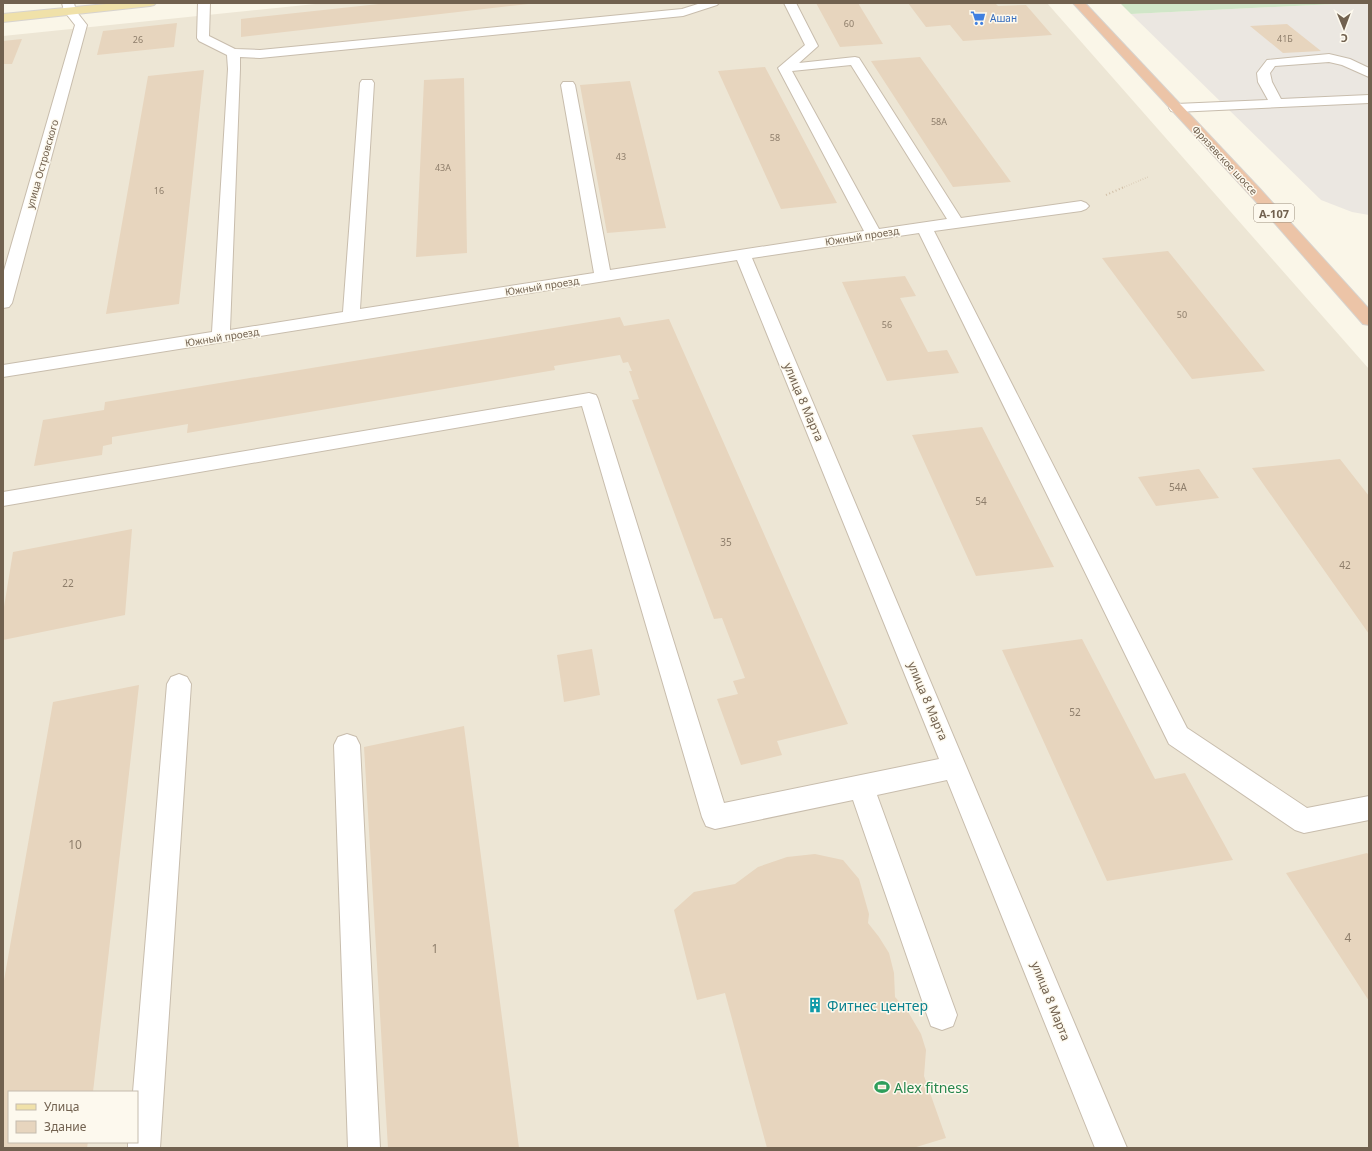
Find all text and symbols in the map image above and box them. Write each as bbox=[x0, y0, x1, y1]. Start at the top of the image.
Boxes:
north arrow bbox=[1324, 8, 1364, 48]
supermarket icon: Ашан bbox=[969, 9, 987, 27]
place label: Ашан bbox=[990, 11, 1017, 25]
house number: 60 bbox=[844, 17, 854, 30]
text: С bbox=[1340, 31, 1348, 46]
house number: 41Б bbox=[1277, 32, 1293, 45]
house number: 26 bbox=[133, 33, 143, 46]
house number: 58А bbox=[931, 115, 947, 128]
street label: улица Островского bbox=[23, 118, 61, 210]
street label: Фрязевское шоссе bbox=[1189, 122, 1261, 198]
house number: 58 bbox=[770, 131, 780, 144]
house number: 43 bbox=[616, 150, 626, 163]
house number: 43А bbox=[435, 161, 451, 174]
house number: 16 bbox=[154, 184, 164, 197]
road number: А-107 bbox=[1254, 204, 1294, 222]
street label: Южный проезд bbox=[824, 223, 900, 249]
street label: Южный проезд bbox=[504, 273, 580, 299]
house number: 50 bbox=[1177, 308, 1187, 321]
house number: 56 bbox=[882, 318, 892, 331]
street label: Южный проезд bbox=[184, 324, 260, 350]
street label: улица 8 Марта bbox=[780, 360, 828, 444]
house number: 54А bbox=[1169, 480, 1188, 494]
house number: 54 bbox=[975, 494, 987, 508]
house number: 35 bbox=[720, 535, 732, 549]
house number: 42 bbox=[1339, 558, 1351, 572]
house number: 22 bbox=[62, 576, 74, 590]
street label: улица 8 Марта bbox=[904, 659, 952, 743]
house number: 52 bbox=[1069, 705, 1081, 719]
house number: 10 bbox=[68, 836, 82, 853]
house number: 4 bbox=[1345, 929, 1352, 946]
house number: 1 bbox=[432, 940, 438, 957]
street label: улица 8 Марта bbox=[1027, 959, 1075, 1043]
building icon: Фитнес центер bbox=[806, 996, 824, 1014]
place label: Фитнес центер bbox=[827, 996, 928, 1015]
sports icon: Alex fitness bbox=[873, 1078, 891, 1096]
place label: Alex fitness bbox=[894, 1078, 969, 1097]
legend bbox=[8, 1091, 138, 1143]
text: Улица bbox=[44, 1098, 79, 1115]
text: Здание bbox=[44, 1118, 87, 1135]

